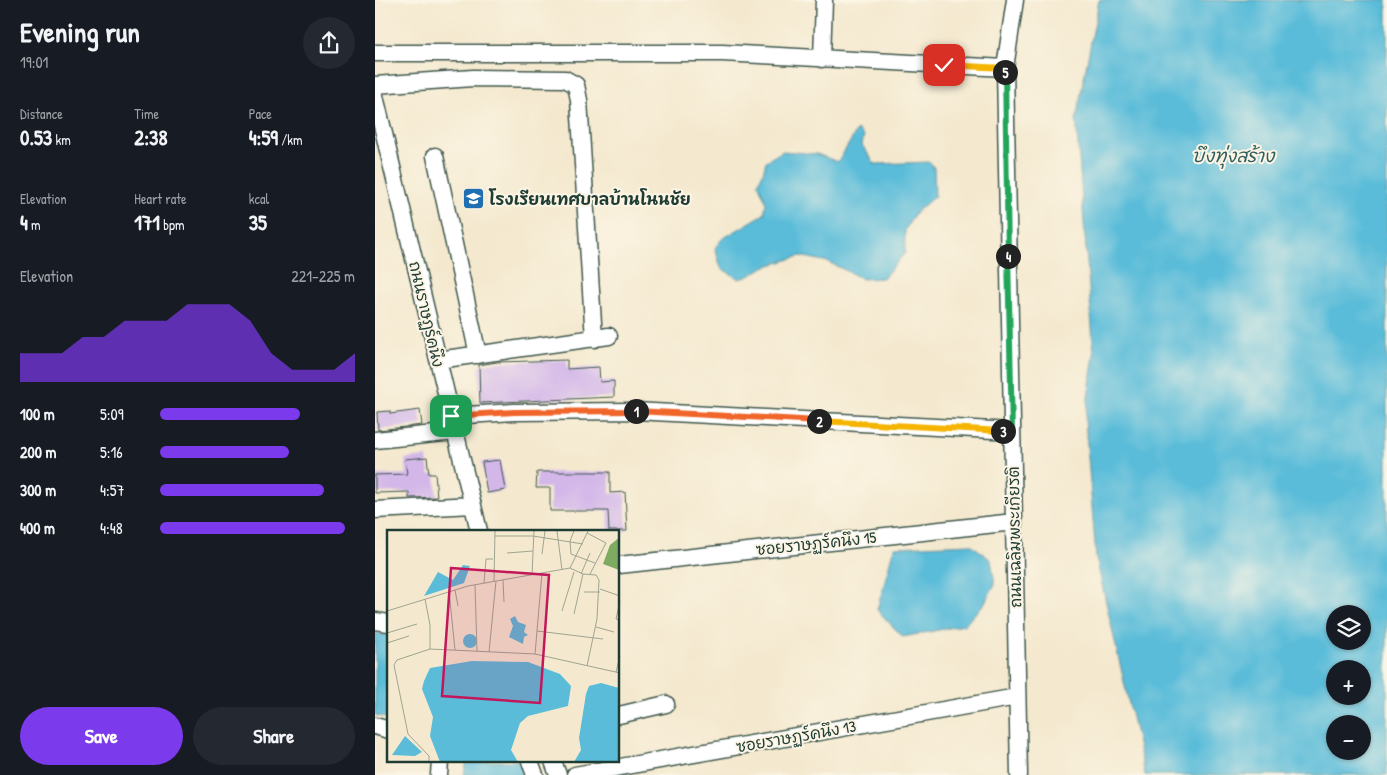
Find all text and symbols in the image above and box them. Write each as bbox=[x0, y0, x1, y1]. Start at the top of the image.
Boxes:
text: Evening run bbox=[20, 13, 140, 51]
button: share bbox=[303, 17, 355, 69]
pin bbox=[923, 44, 965, 86]
text: 19:01 bbox=[20, 51, 48, 73]
icon: check bbox=[930, 51, 958, 79]
pin: 5 bbox=[993, 60, 1017, 84]
text: 5 bbox=[1003, 63, 1008, 82]
text: Distance bbox=[20, 104, 63, 123]
text: Time bbox=[134, 104, 159, 123]
text: Pace bbox=[249, 104, 272, 123]
text: 0.53 bbox=[20, 123, 52, 152]
text: 2:38 bbox=[134, 123, 168, 152]
text: 4:59 bbox=[249, 123, 278, 152]
text: km bbox=[52, 130, 71, 149]
text: /km bbox=[278, 130, 302, 149]
water label: บึงทุ่งสร้าง bbox=[1192, 143, 1276, 169]
school or university icon: โรงเรียนเทศบาลบ้านโนนชัย bbox=[461, 187, 485, 211]
place label: โรงเรียนเทศบาลบ้านโนนชัย bbox=[488, 188, 691, 210]
text: Elevation bbox=[20, 189, 67, 208]
text: Heart rate bbox=[134, 189, 187, 208]
text: kcal bbox=[249, 189, 269, 208]
text: 4 bbox=[20, 208, 28, 237]
text: 171 bbox=[134, 208, 160, 237]
text: 35 bbox=[249, 208, 267, 237]
text: m bbox=[28, 215, 41, 234]
text: bpm bbox=[160, 215, 184, 234]
pin: 4 bbox=[995, 244, 1021, 268]
text: 4 bbox=[1006, 247, 1011, 266]
street label: ถนนราษฏร์คนึง bbox=[403, 259, 450, 369]
text: Elevation bbox=[20, 265, 73, 287]
text: 221–225 m bbox=[291, 265, 355, 287]
pin bbox=[430, 395, 472, 437]
pin: 1 bbox=[623, 398, 649, 424]
icon: arrive bbox=[437, 402, 465, 430]
text: 1 bbox=[634, 402, 639, 421]
text: 100 m bbox=[20, 403, 55, 425]
text: 5:09 bbox=[100, 403, 124, 425]
pin: 2 bbox=[807, 408, 831, 434]
text: 2 bbox=[816, 412, 823, 431]
pin: 3 bbox=[991, 418, 1015, 444]
text: 3 bbox=[1000, 422, 1007, 441]
text: 200 m bbox=[20, 441, 56, 463]
text: 5:16 bbox=[100, 441, 123, 463]
street label: ถนนเฉลิมพระเกียรติ bbox=[1002, 466, 1026, 608]
text: 300 m bbox=[20, 479, 56, 501]
text: 4:57 bbox=[100, 479, 124, 501]
text: 400 m bbox=[20, 517, 55, 539]
text: 4:48 bbox=[100, 517, 123, 539]
street label: ซอยราษฏร์คนึง 15 bbox=[755, 526, 878, 561]
inset map bbox=[387, 530, 620, 762]
map controls bbox=[1326, 605, 1371, 760]
button: layers bbox=[1326, 605, 1371, 650]
button: + bbox=[1326, 660, 1371, 705]
button: Save bbox=[20, 707, 183, 765]
button: Share bbox=[193, 707, 355, 765]
street label: ซอยราษฏร์คนึง 13 bbox=[734, 715, 858, 758]
button: − bbox=[1326, 715, 1371, 760]

